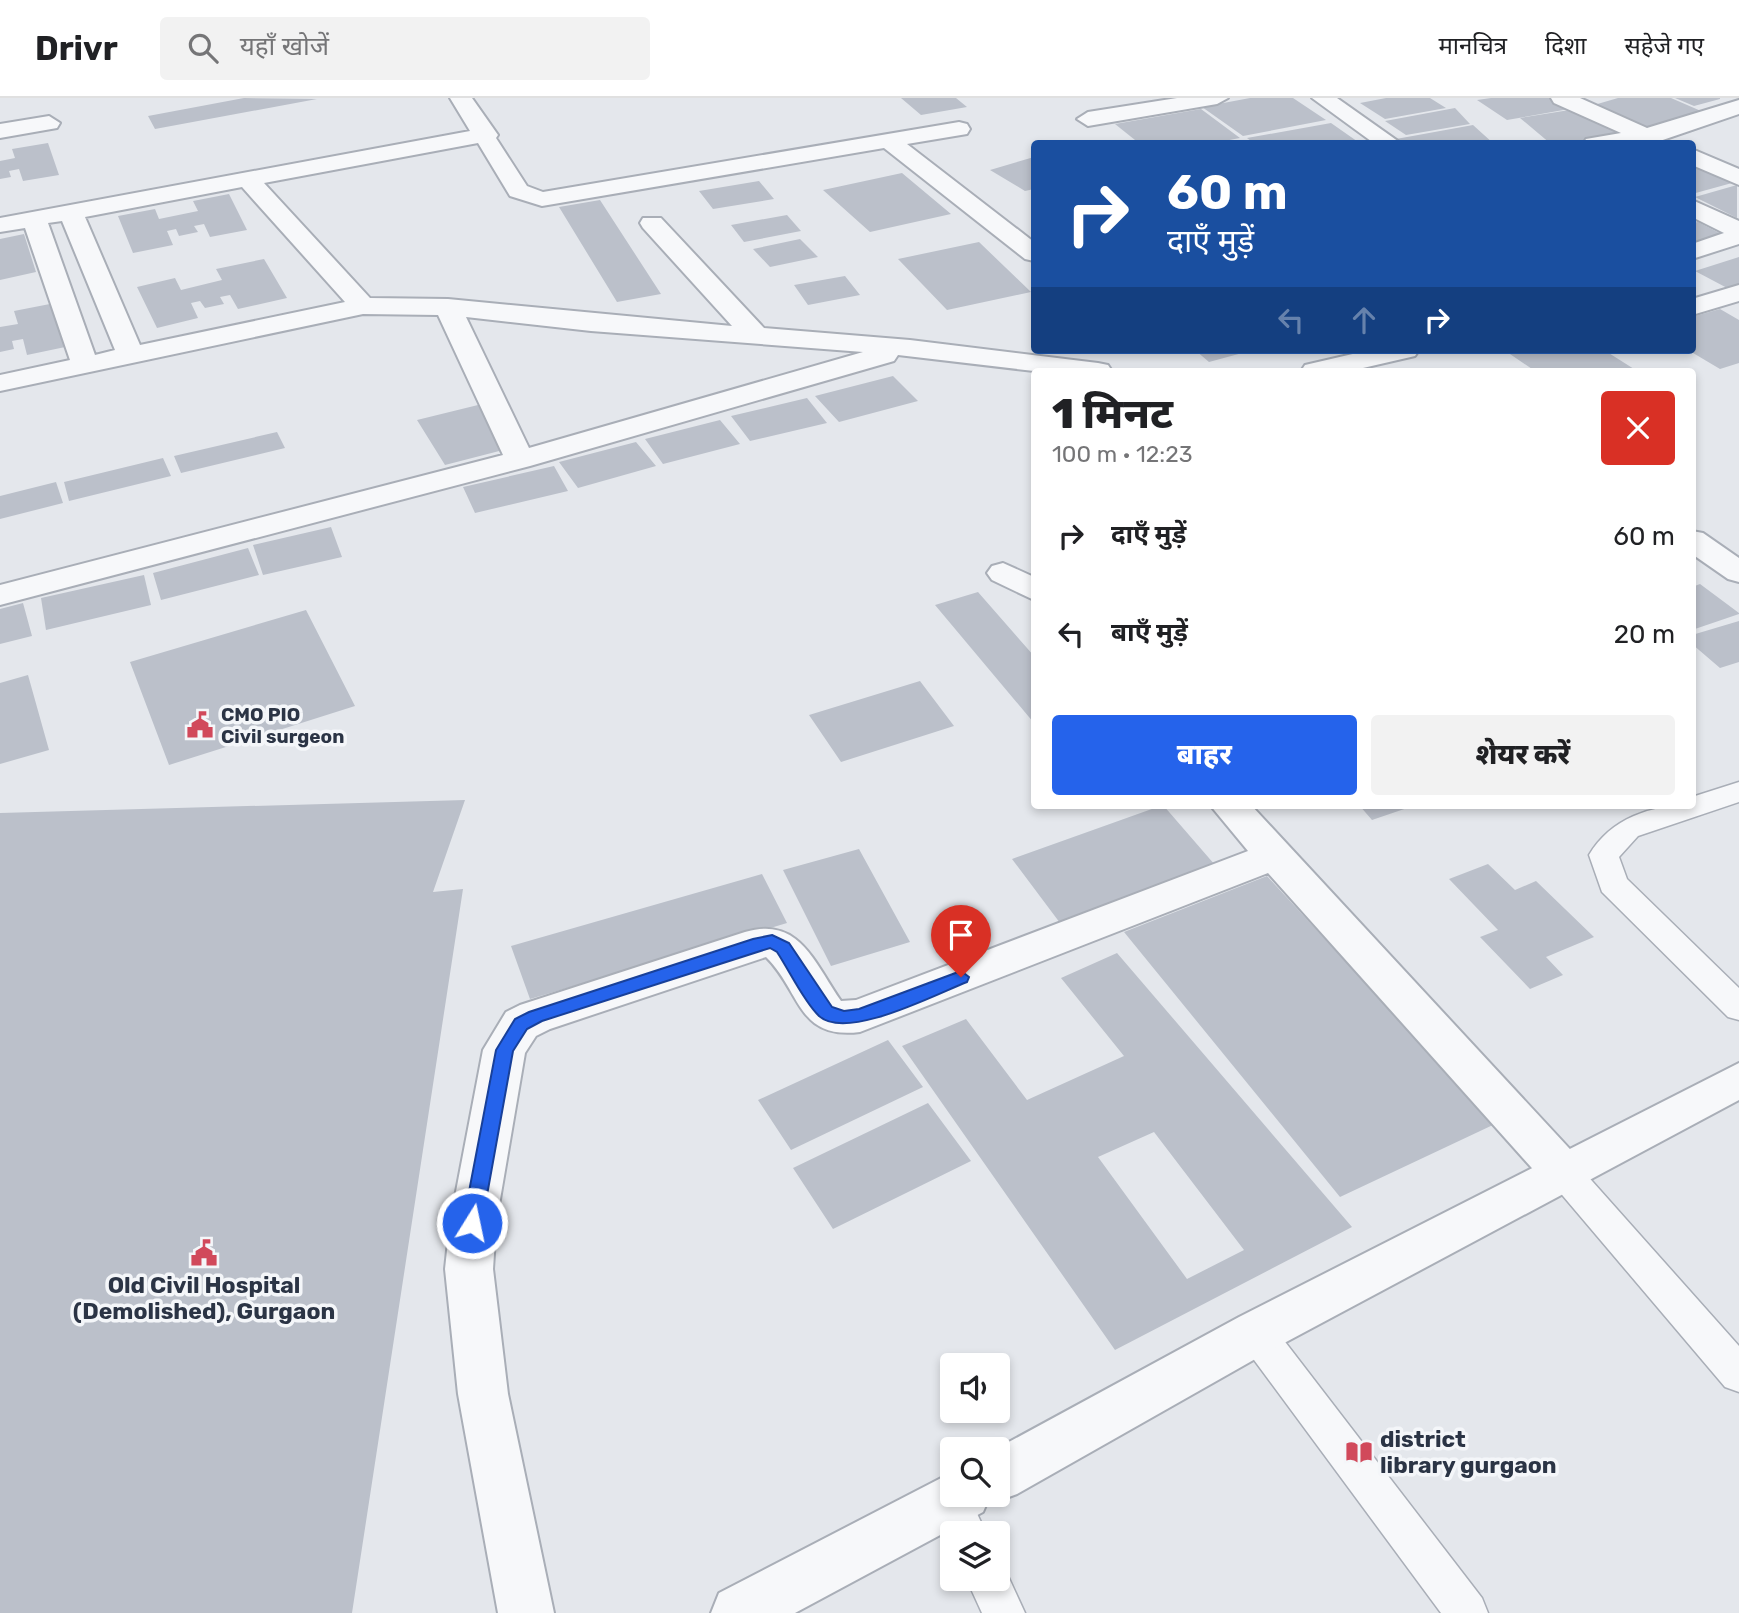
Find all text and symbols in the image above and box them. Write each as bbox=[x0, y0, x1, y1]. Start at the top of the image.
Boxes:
search box bbox=[160, 17, 650, 80]
text: Drivr bbox=[35, 29, 118, 68]
icon: search bbox=[184, 29, 222, 67]
text: यहाँ खोजें bbox=[240, 31, 329, 62]
text: मानचित्र bbox=[1438, 32, 1507, 60]
text: दिशा bbox=[1545, 32, 1587, 60]
text: सहेजे गए bbox=[1625, 32, 1704, 60]
text: 60 m bbox=[1167, 163, 1288, 221]
icon: right bbox=[1052, 168, 1143, 259]
text: दाएँ मुड़ें bbox=[1167, 222, 1254, 260]
icon: left bbox=[1272, 301, 1310, 339]
icon: ahead bbox=[1345, 301, 1383, 339]
icon: right bbox=[1418, 301, 1456, 339]
text: 1 मिनट bbox=[1052, 389, 1173, 439]
button: close bbox=[1601, 391, 1675, 465]
text: 100 m · 12:23 bbox=[1052, 440, 1193, 468]
icon: right bbox=[1052, 517, 1090, 555]
text: दाएँ मुड़ें bbox=[1111, 519, 1186, 550]
text: 60 m bbox=[1613, 521, 1675, 552]
icon: left bbox=[1052, 615, 1090, 653]
text: बाएँ मुड़ें bbox=[1111, 617, 1188, 648]
text: 20 m bbox=[1614, 619, 1675, 650]
place label: CMO PIO Civil surgeon bbox=[221, 703, 344, 748]
public building icon: CMO PIO Civil surgeon bbox=[185, 710, 215, 740]
button: बाहर bbox=[1052, 715, 1357, 795]
button: शेयर करें bbox=[1371, 715, 1675, 795]
pin bbox=[931, 905, 991, 977]
icon: arrive bbox=[942, 916, 980, 954]
position arrow bbox=[435, 1186, 509, 1260]
public building icon: Old Civil Hospital (Demolished), Gurgaon bbox=[189, 1238, 219, 1268]
place label: Old Civil Hospital (Demolished), Gurgaon bbox=[73, 1271, 335, 1325]
map controls bbox=[940, 1353, 1010, 1591]
button: sound bbox=[940, 1353, 1010, 1423]
place label: district library gurgaon bbox=[1380, 1425, 1557, 1479]
button: search bbox=[940, 1437, 1010, 1507]
library icon: district library gurgaon bbox=[1344, 1437, 1374, 1467]
button: layers bbox=[940, 1521, 1010, 1591]

